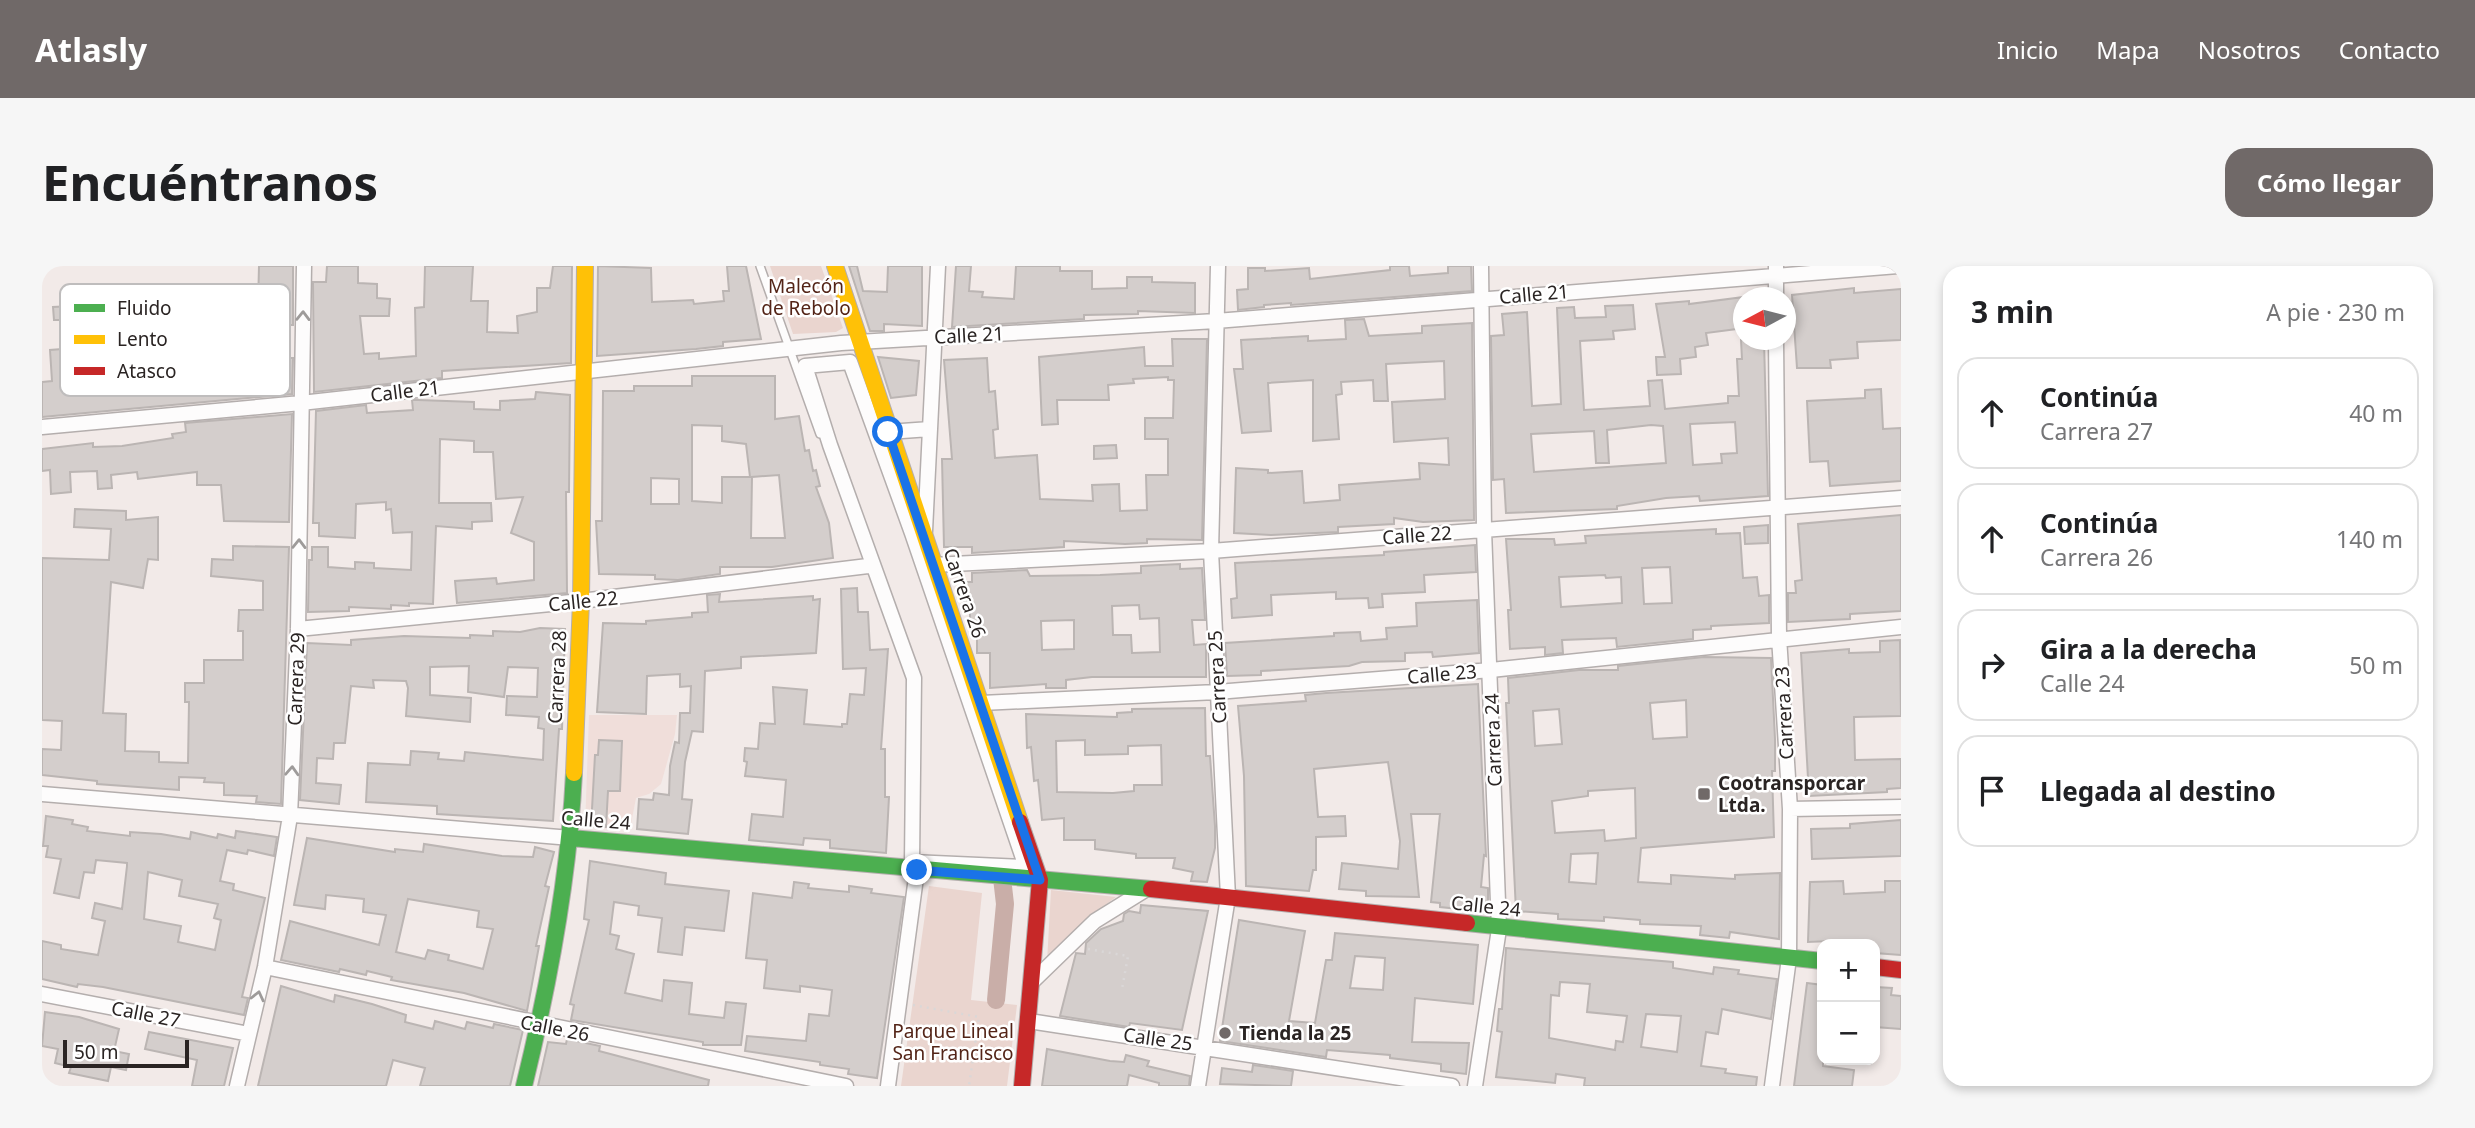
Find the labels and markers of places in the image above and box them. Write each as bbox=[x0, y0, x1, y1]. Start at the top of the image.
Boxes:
place label: Cootransporcar Ltda. bbox=[1718, 770, 1866, 818]
marker: Cootransporcar Ltda. bbox=[1696, 786, 1712, 802]
place label: Tienda la 25 bbox=[1239, 1020, 1351, 1046]
marker: Tienda la 25 bbox=[1217, 1025, 1233, 1041]

